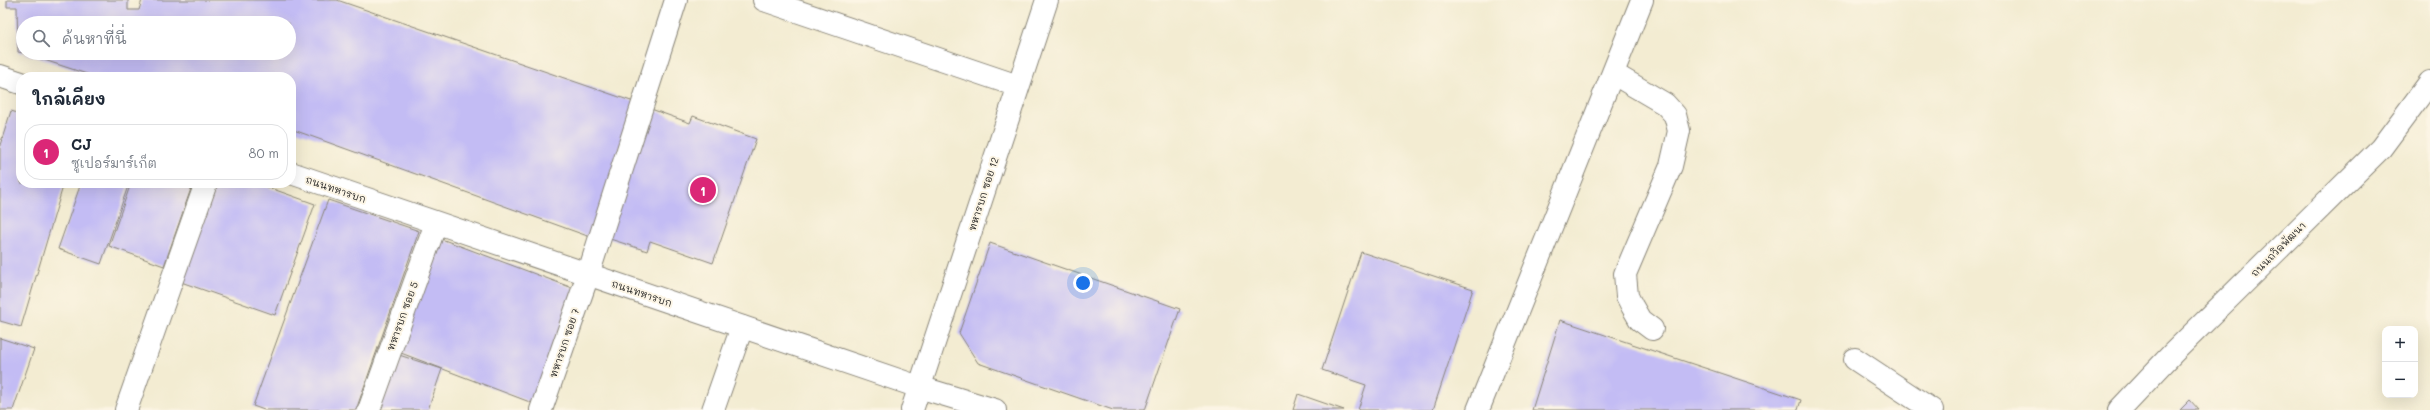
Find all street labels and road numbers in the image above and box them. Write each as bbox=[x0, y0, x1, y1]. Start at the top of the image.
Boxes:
street label: ทหารบก ซอย 12 bbox=[964, 155, 1002, 233]
street label: ถนนทหารบก bbox=[304, 172, 368, 206]
street label: ถนนถวิลพัฒนา bbox=[2247, 218, 2309, 280]
street label: ถนนทหารบก bbox=[610, 276, 674, 310]
street label: ทหารบก ซอย 5 bbox=[383, 279, 421, 353]
street label: ทหารบก ซอย 7 bbox=[546, 306, 583, 379]

